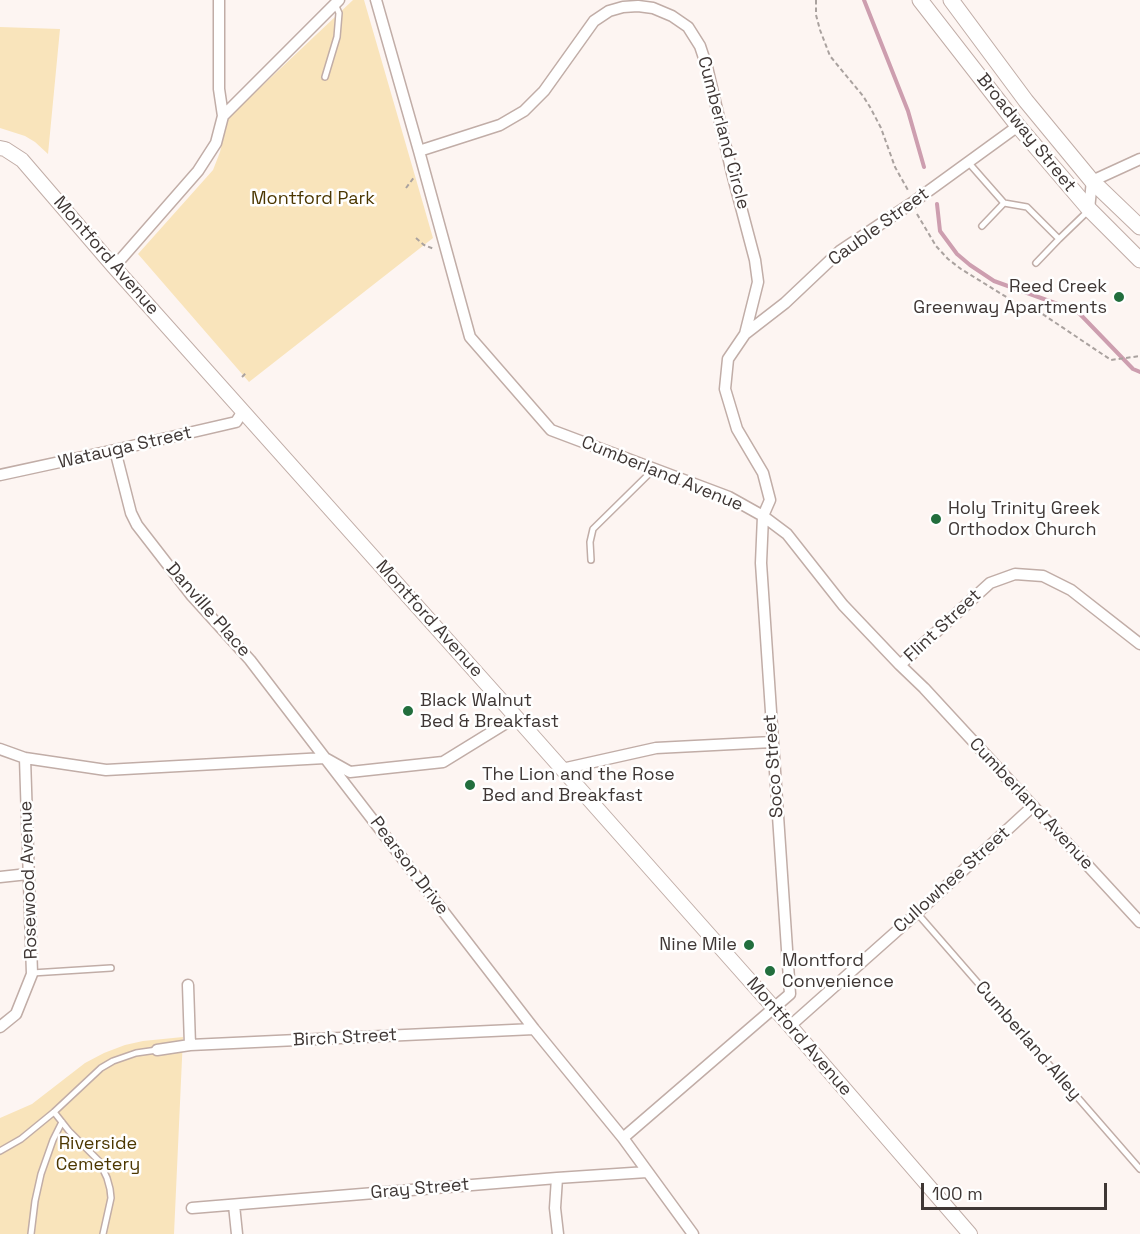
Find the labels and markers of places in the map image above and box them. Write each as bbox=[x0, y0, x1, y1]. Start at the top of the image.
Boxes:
place label: Reed Creek Greenway Apartments bbox=[913, 276, 1107, 318]
marker: Reed Creek Greenway Apartments bbox=[1112, 290, 1126, 304]
place label: Holy Trinity Greek Orthodox Church bbox=[948, 498, 1100, 540]
marker: Holy Trinity Greek Orthodox Church bbox=[929, 512, 943, 526]
place label: Black Walnut Bed & Breakfast bbox=[420, 690, 559, 732]
marker: Black Walnut Bed & Breakfast bbox=[401, 704, 415, 718]
place label: The Lion and the Rose Bed and Breakfast bbox=[482, 764, 675, 806]
marker: The Lion and the Rose Bed and Breakfast bbox=[463, 778, 477, 792]
place label: Nine Mile bbox=[659, 934, 737, 956]
marker: Nine Mile bbox=[742, 938, 756, 952]
place label: Montford Convenience bbox=[782, 950, 894, 992]
marker: Montford Convenience bbox=[763, 964, 777, 978]

